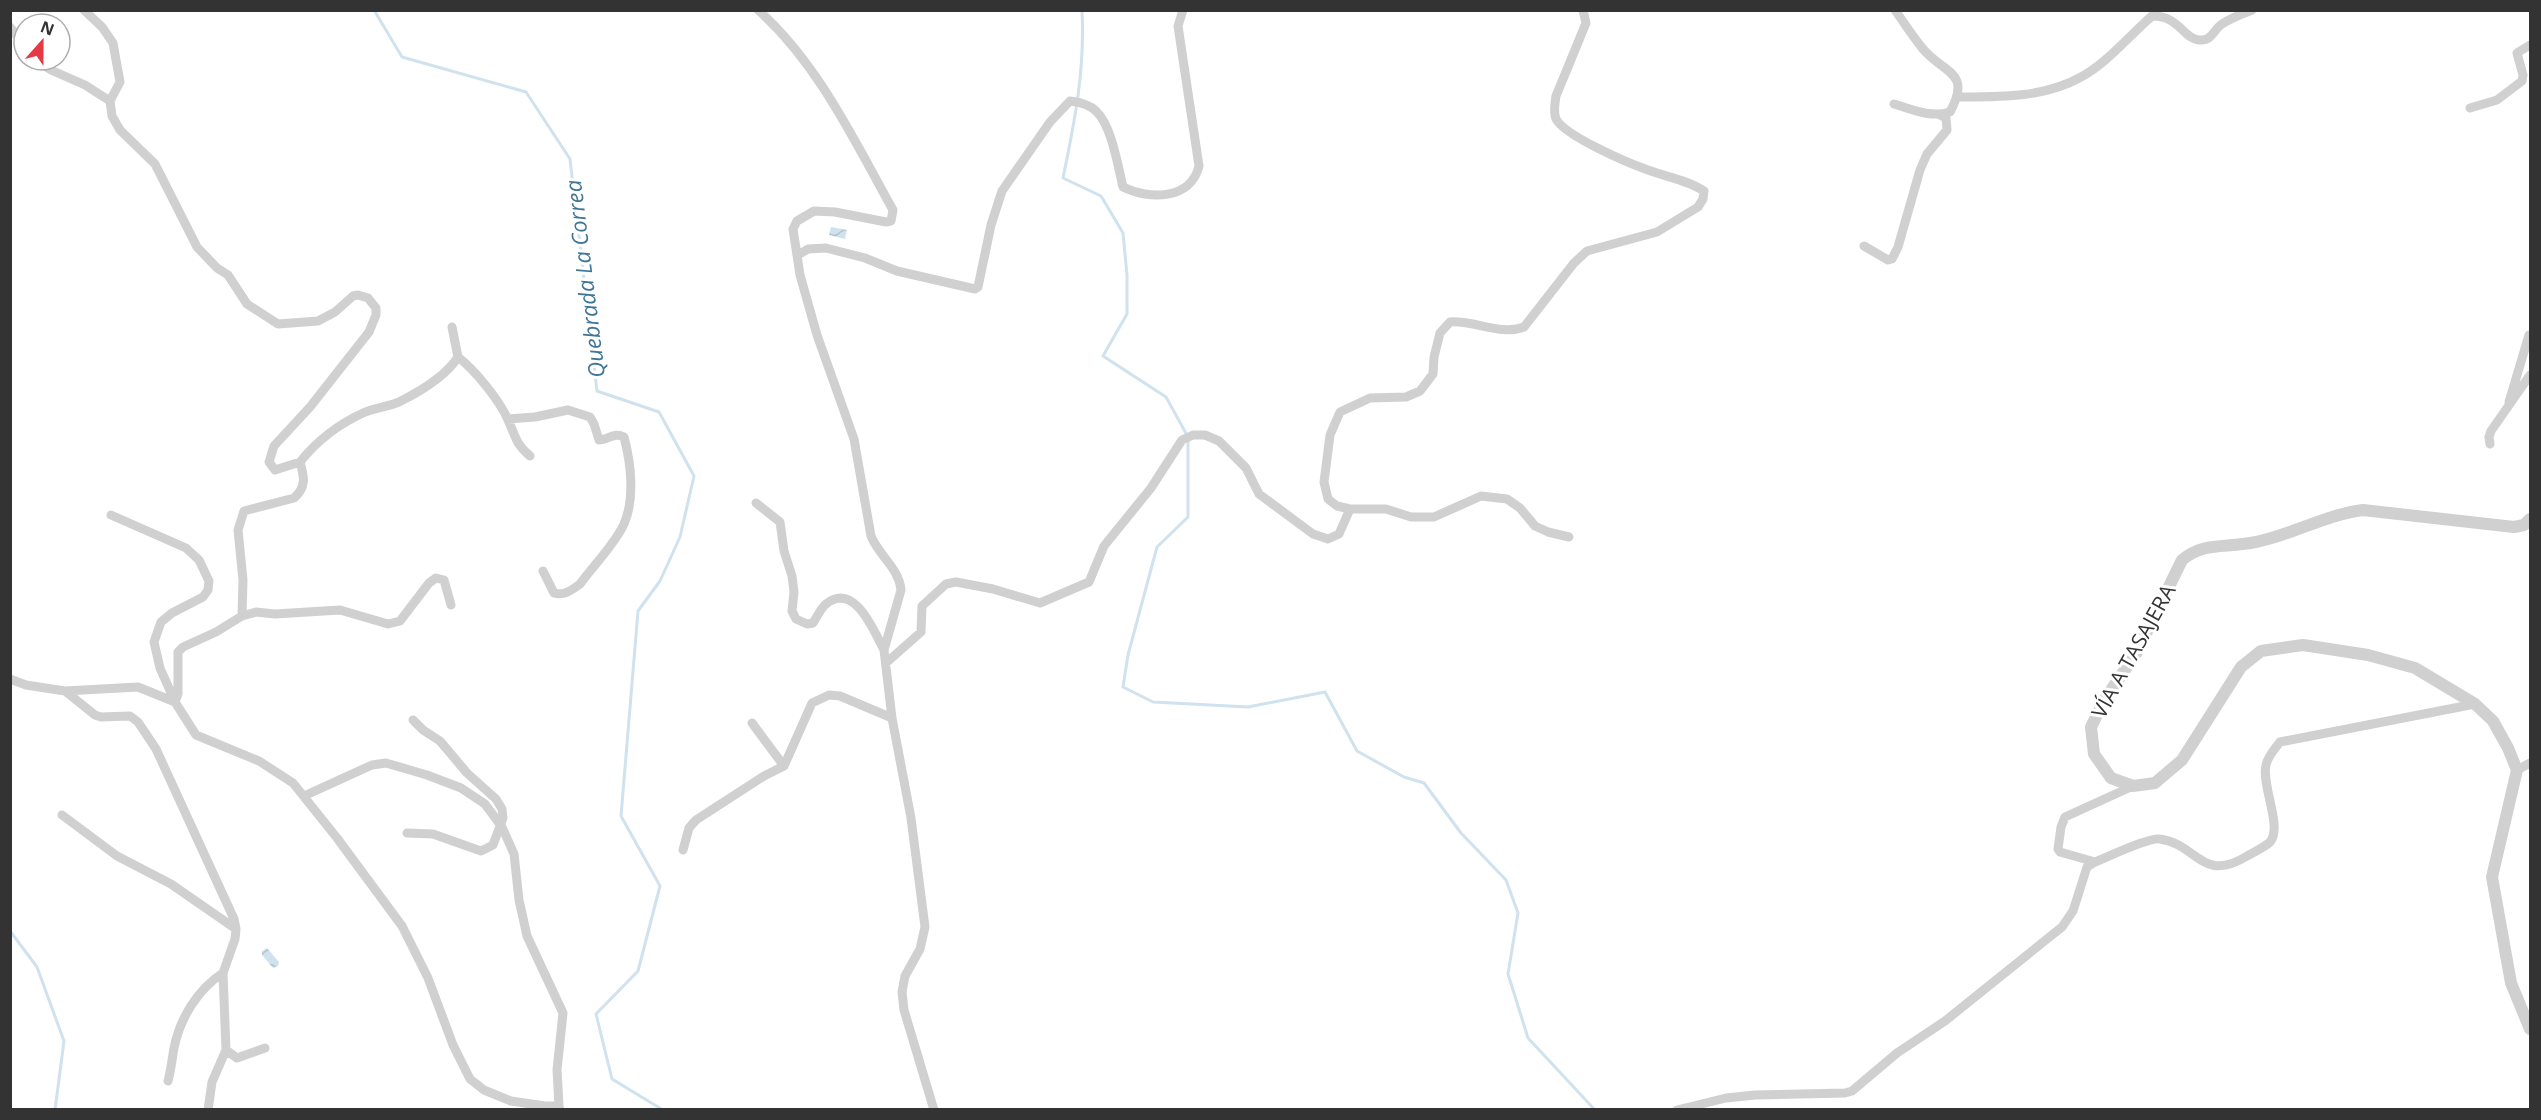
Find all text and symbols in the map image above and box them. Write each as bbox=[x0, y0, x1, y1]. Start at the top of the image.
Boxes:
north arrow bbox=[12, 12, 72, 72]
text: N bbox=[37, 15, 57, 41]
water label: Quebrada La Correa bbox=[557, 178, 611, 380]
street label: VÍA A TASAJERA bbox=[2085, 578, 2182, 723]

